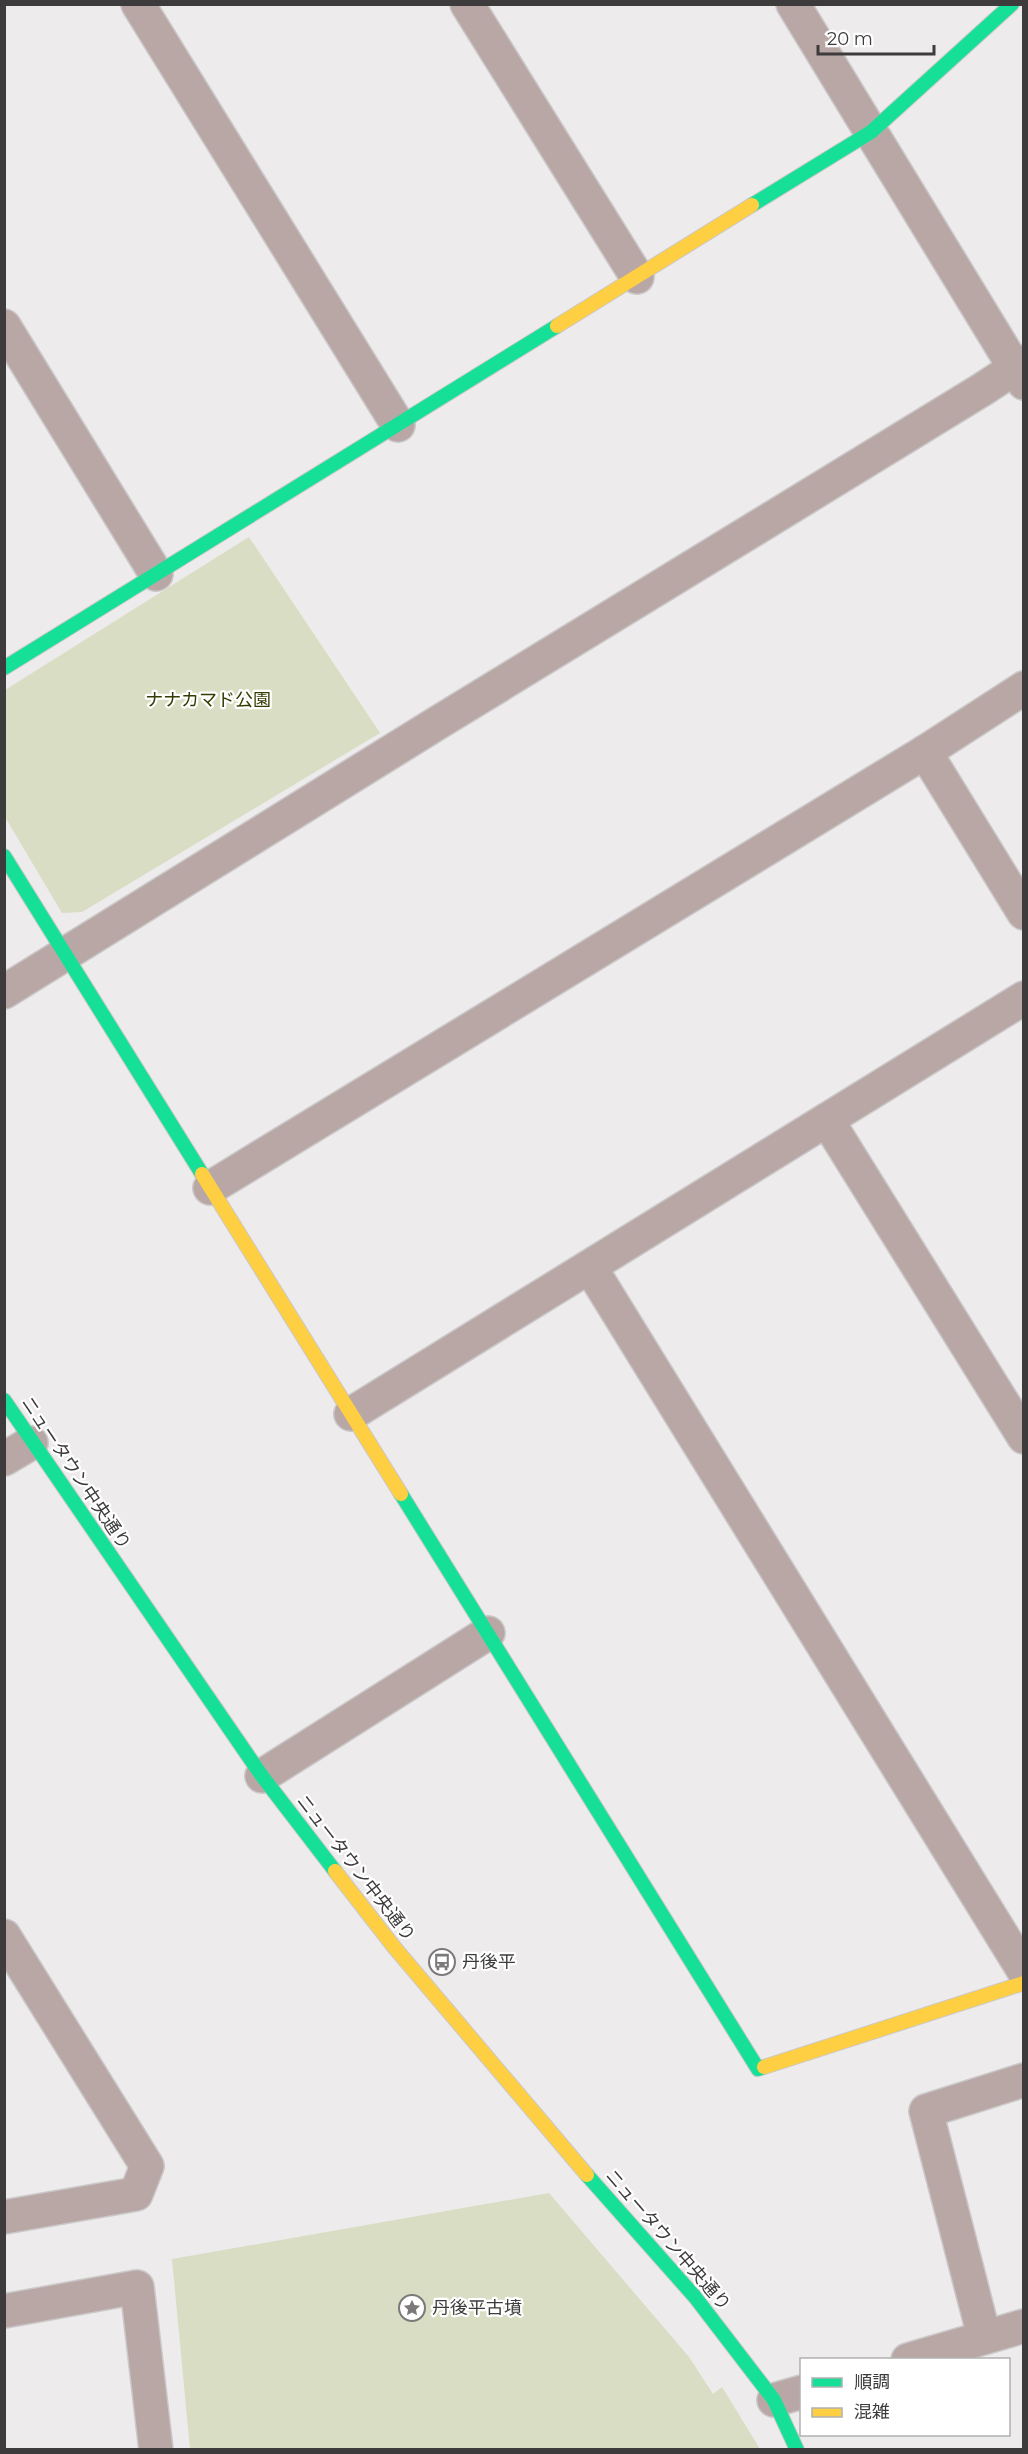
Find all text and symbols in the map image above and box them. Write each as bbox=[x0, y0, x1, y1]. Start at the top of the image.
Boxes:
scale bar bbox=[818, 18, 934, 56]
text: 20 m bbox=[827, 28, 873, 50]
park label: ナナカマド公園 bbox=[145, 689, 271, 711]
street label: ニュータウン中央通り bbox=[17, 1392, 135, 1554]
street label: ニュータウン中央通り bbox=[292, 1790, 420, 1946]
bus stop icon: 丹後平 bbox=[427, 1947, 457, 1977]
place label: 丹後平 bbox=[462, 1951, 516, 1973]
street label: ニュータウン中央通り bbox=[601, 2165, 735, 2315]
place icon: 丹後平古墳 bbox=[397, 2293, 427, 2323]
place label: 丹後平古墳 bbox=[432, 2297, 522, 2319]
legend bbox=[800, 2358, 1010, 2436]
text: 順調 bbox=[854, 2371, 890, 2393]
text: 混雑 bbox=[854, 2401, 890, 2423]

